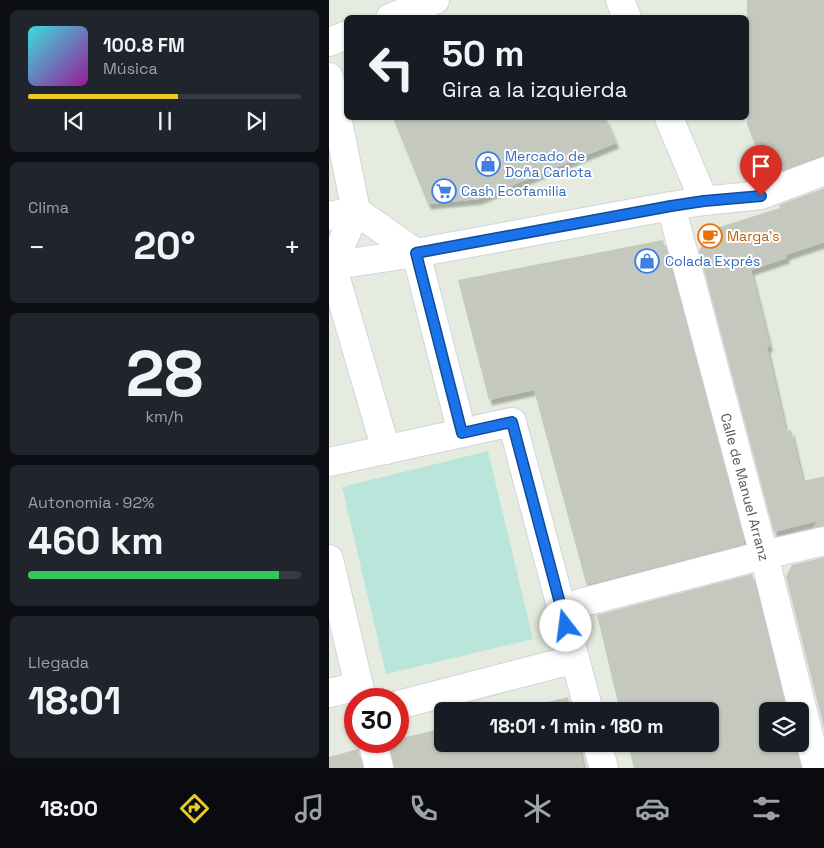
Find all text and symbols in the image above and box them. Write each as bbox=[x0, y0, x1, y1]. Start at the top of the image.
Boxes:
text: 50 m bbox=[442, 32, 524, 76]
text: 100.8 FM bbox=[103, 33, 185, 58]
icon: left bbox=[359, 35, 424, 100]
text: Música bbox=[103, 58, 158, 79]
text: Gira a la izquierda bbox=[442, 75, 627, 103]
icon: previous bbox=[60, 107, 88, 135]
icon: pause bbox=[151, 107, 179, 135]
icon: next bbox=[242, 107, 270, 135]
pin bbox=[740, 145, 782, 196]
place label: Mercado de Doña Carlota bbox=[505, 147, 592, 181]
shop icon: Mercado de Doña Carlota bbox=[475, 151, 501, 177]
icon: arrive bbox=[747, 152, 775, 180]
supermarket icon: Cash Ecofamilia bbox=[431, 178, 457, 204]
place label: Cash Ecofamilia bbox=[461, 182, 567, 200]
text: Clima bbox=[28, 197, 69, 218]
text: 20° bbox=[133, 222, 196, 270]
cafe icon: Marga's bbox=[697, 223, 723, 249]
place label: Marga's bbox=[727, 227, 780, 245]
text: − bbox=[28, 229, 45, 265]
text: + bbox=[284, 229, 301, 265]
shop icon: Colada Exprés bbox=[634, 248, 660, 274]
place label: Colada Exprés bbox=[665, 252, 761, 270]
text: 28 bbox=[126, 332, 203, 415]
text: km/h bbox=[145, 406, 184, 427]
street label: Calle de Manuel Arranz bbox=[717, 411, 773, 563]
text: Autonomía · 92% bbox=[28, 492, 154, 513]
text: 460 km bbox=[28, 517, 164, 565]
position arrow bbox=[539, 599, 591, 651]
text: Llegada bbox=[28, 652, 89, 673]
text: 18:01 bbox=[28, 677, 121, 725]
speed limit sign: 30 bbox=[344, 688, 409, 753]
map controls bbox=[759, 702, 809, 752]
button: layers bbox=[759, 702, 809, 752]
text: 18:01 · 1 min · 180 m bbox=[490, 714, 663, 739]
icon: directions bbox=[177, 791, 212, 826]
icon: music bbox=[292, 791, 327, 826]
icon: phone bbox=[406, 791, 441, 826]
icon: climate bbox=[520, 791, 555, 826]
icon: car bbox=[635, 791, 670, 826]
icon: filters bbox=[749, 791, 784, 826]
text: 18:00 bbox=[40, 794, 98, 822]

